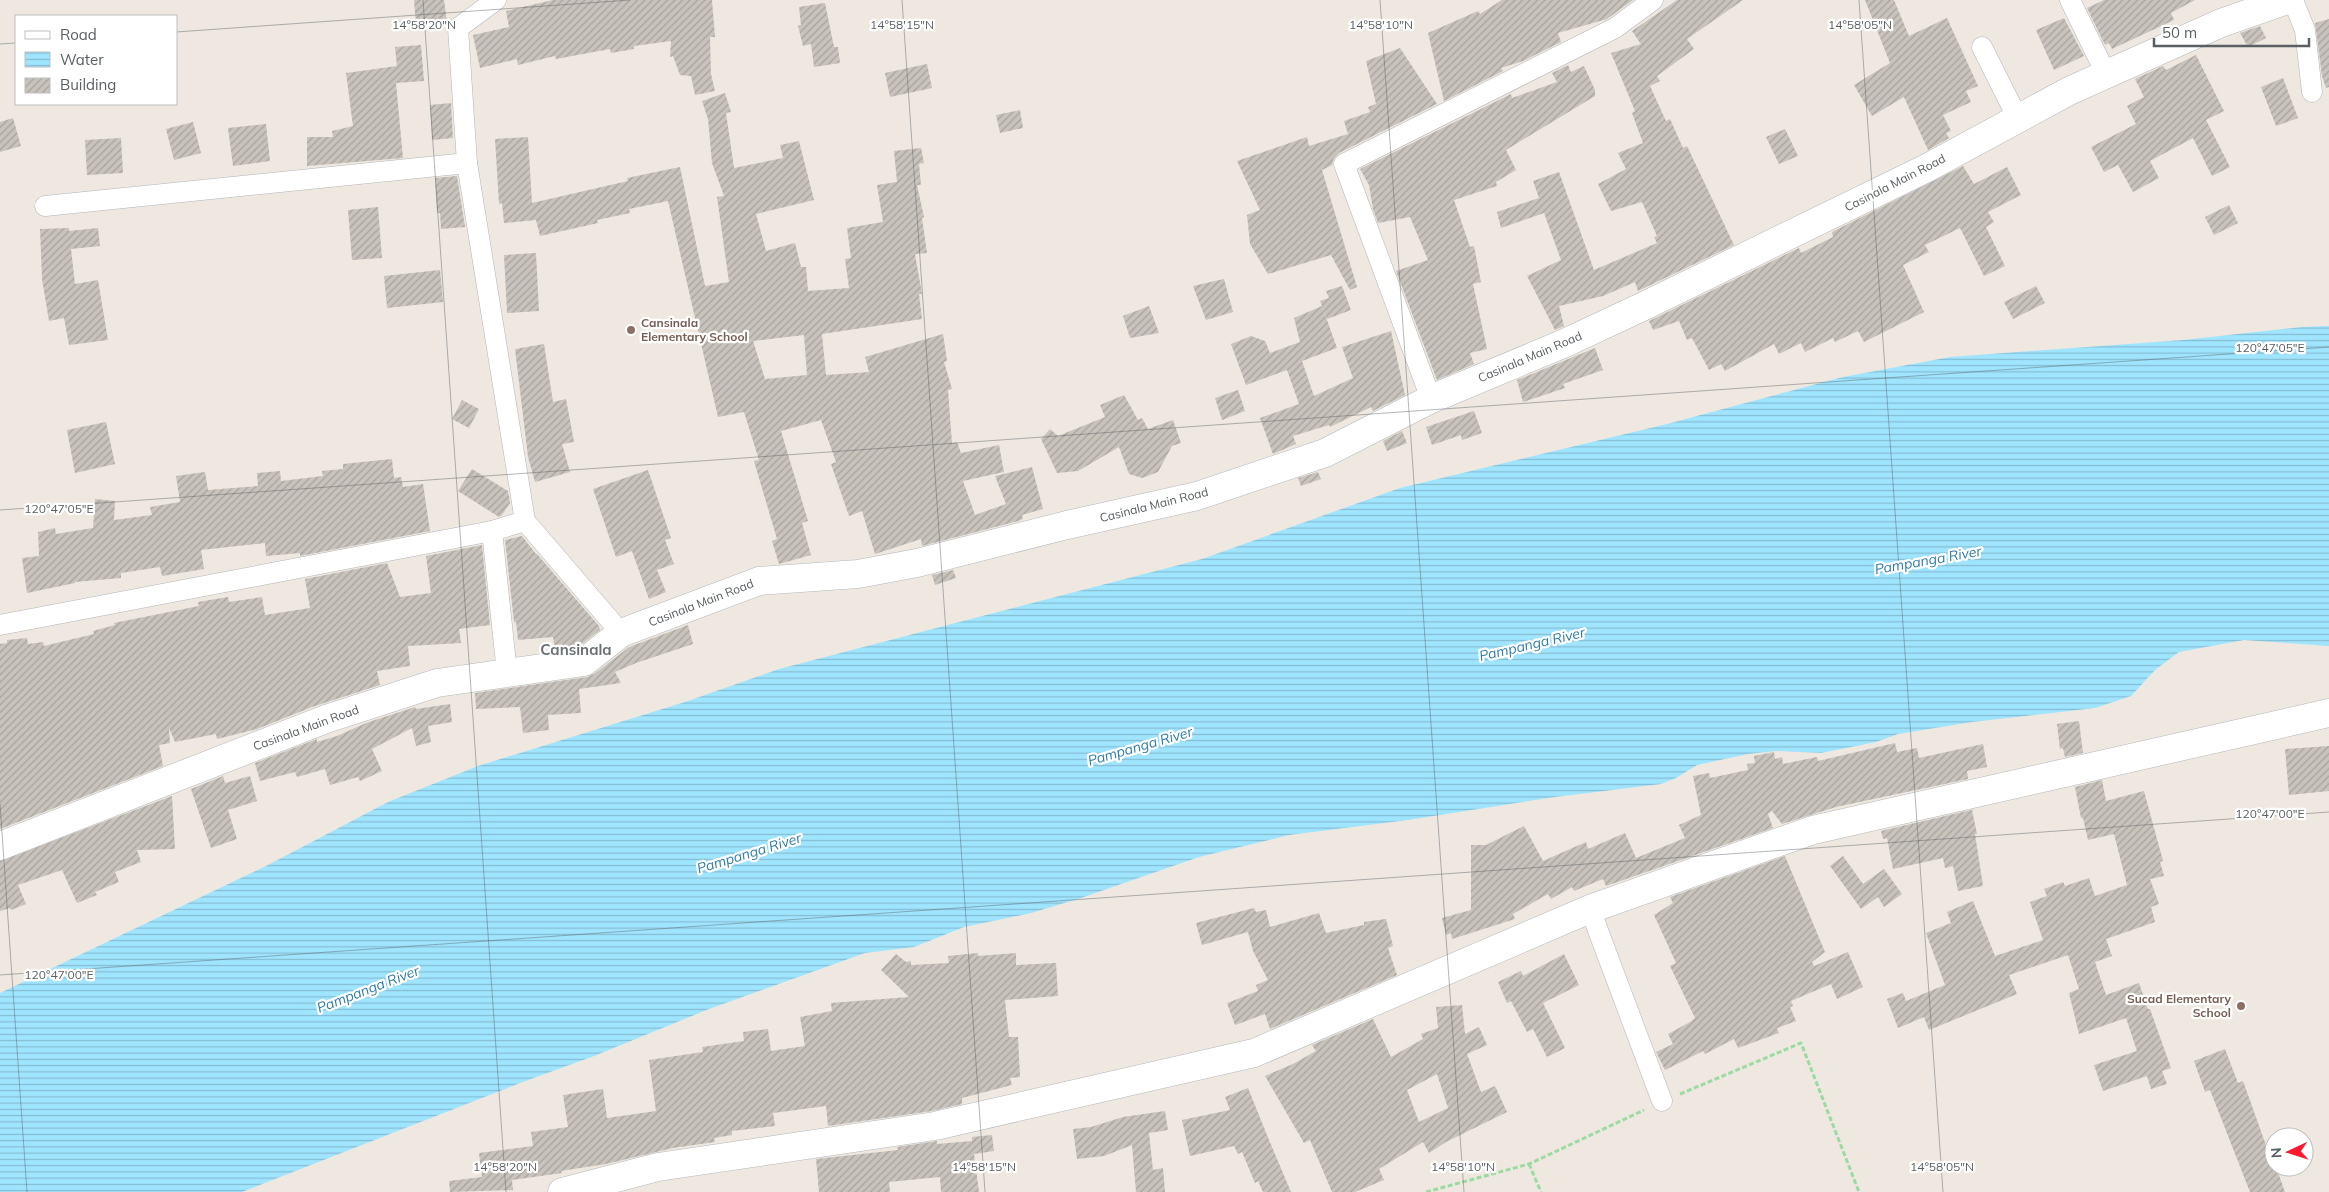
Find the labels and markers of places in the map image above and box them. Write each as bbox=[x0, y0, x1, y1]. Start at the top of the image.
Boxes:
place label: Cansinala Elementary School bbox=[641, 315, 748, 344]
marker: Cansinala Elementary School bbox=[625, 324, 637, 336]
place label: Sucad Elementary School bbox=[2127, 991, 2231, 1020]
marker: Sucad Elementary School bbox=[2235, 1000, 2247, 1012]

